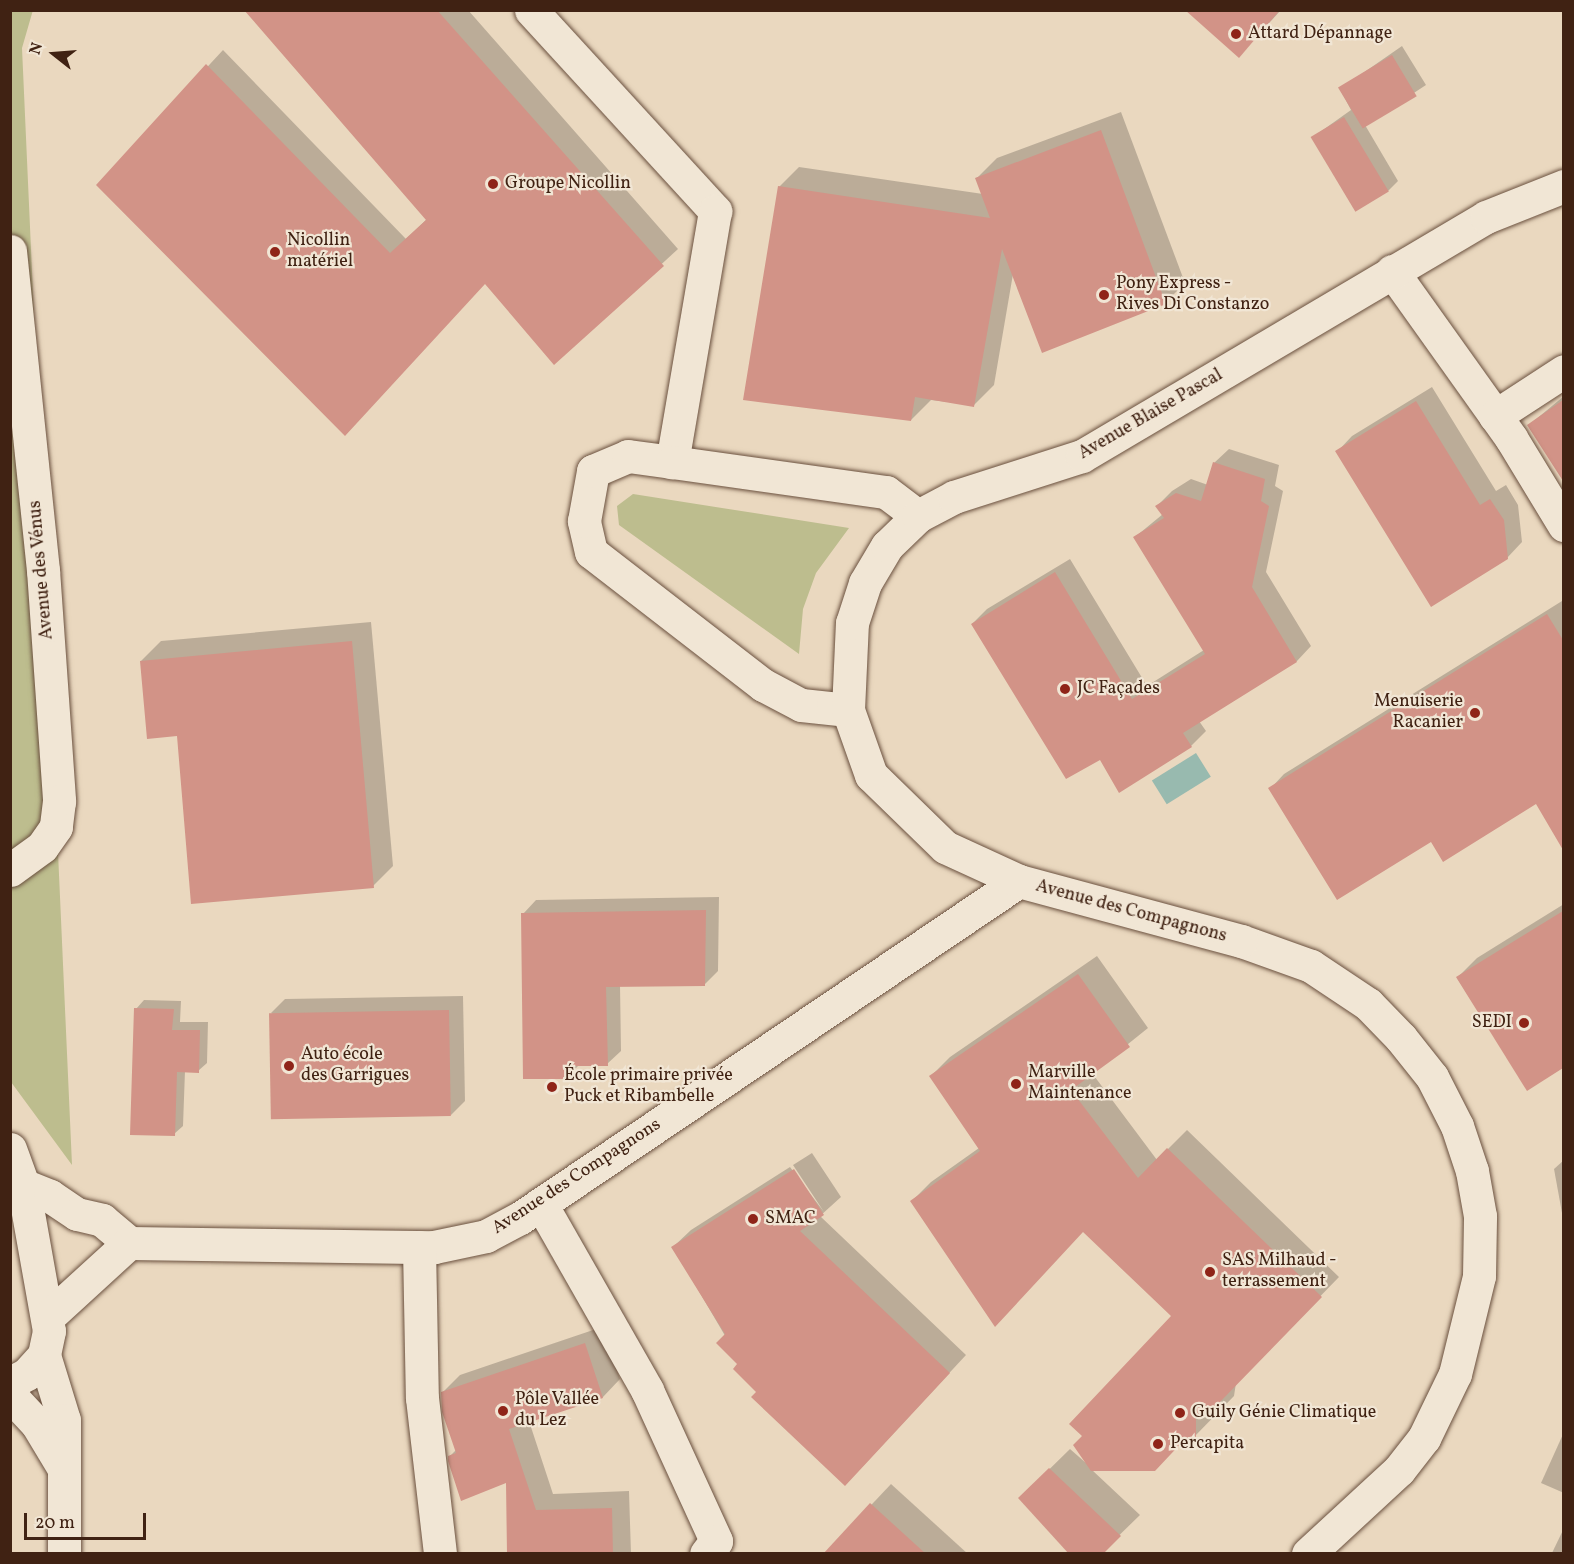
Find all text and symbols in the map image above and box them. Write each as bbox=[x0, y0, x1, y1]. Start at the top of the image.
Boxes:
place label: Attard Dépannage bbox=[1248, 23, 1392, 45]
north arrow bbox=[24, 24, 84, 84]
marker: Attard Dépannage bbox=[1229, 27, 1243, 41]
text: N bbox=[25, 40, 49, 58]
place label: Groupe Nicollin bbox=[505, 173, 631, 195]
marker: Groupe Nicollin bbox=[486, 177, 500, 191]
place label: Nicollin matériel bbox=[287, 231, 353, 274]
marker: Nicollin matériel bbox=[268, 245, 282, 259]
place label: Pony Express - Rives Di Constanzo bbox=[1116, 274, 1269, 316]
marker: Pony Express - Rives Di Constanzo bbox=[1097, 288, 1111, 302]
street label: Avenue Blaise Pascal bbox=[1075, 365, 1227, 465]
street label: Avenue des Vénus bbox=[25, 499, 59, 641]
place label: JC Façades bbox=[1077, 678, 1160, 700]
marker: JC Façades bbox=[1058, 682, 1072, 696]
place label: Menuiserie Racanier bbox=[1374, 692, 1463, 734]
marker: Menuiserie Racanier bbox=[1468, 706, 1482, 720]
street label: Avenue des Compagnons bbox=[1033, 876, 1229, 948]
place label: SEDI bbox=[1472, 1012, 1512, 1034]
marker: SEDI bbox=[1517, 1016, 1531, 1030]
place label: Auto école des Garrigues bbox=[301, 1045, 409, 1088]
marker: Auto école des Garrigues bbox=[282, 1059, 296, 1073]
place label: Marville Maintenance bbox=[1028, 1063, 1132, 1106]
place label: École primaire privée Puck et Ribambelle bbox=[564, 1066, 733, 1108]
marker: Marville Maintenance bbox=[1009, 1077, 1023, 1091]
marker: École primaire privée Puck et Ribambelle bbox=[545, 1080, 559, 1094]
street label: Avenue des Compagnons bbox=[489, 1114, 665, 1240]
place label: SMAC bbox=[765, 1208, 816, 1230]
marker: SMAC bbox=[746, 1212, 760, 1226]
place label: SAS Milhaud - terrassement bbox=[1222, 1251, 1337, 1294]
marker: SAS Milhaud - terrassement bbox=[1203, 1265, 1217, 1279]
place label: Pôle Vallée du Lez bbox=[515, 1390, 600, 1432]
place label: Guily Génie Climatique bbox=[1192, 1402, 1377, 1424]
marker: Pôle Vallée du Lez bbox=[496, 1404, 510, 1418]
marker: Guily Génie Climatique bbox=[1173, 1406, 1187, 1420]
place label: Percapita bbox=[1170, 1433, 1244, 1455]
marker: Percapita bbox=[1151, 1437, 1165, 1451]
scale bar bbox=[27, 1501, 148, 1539]
text: 20 m bbox=[35, 1511, 75, 1536]

